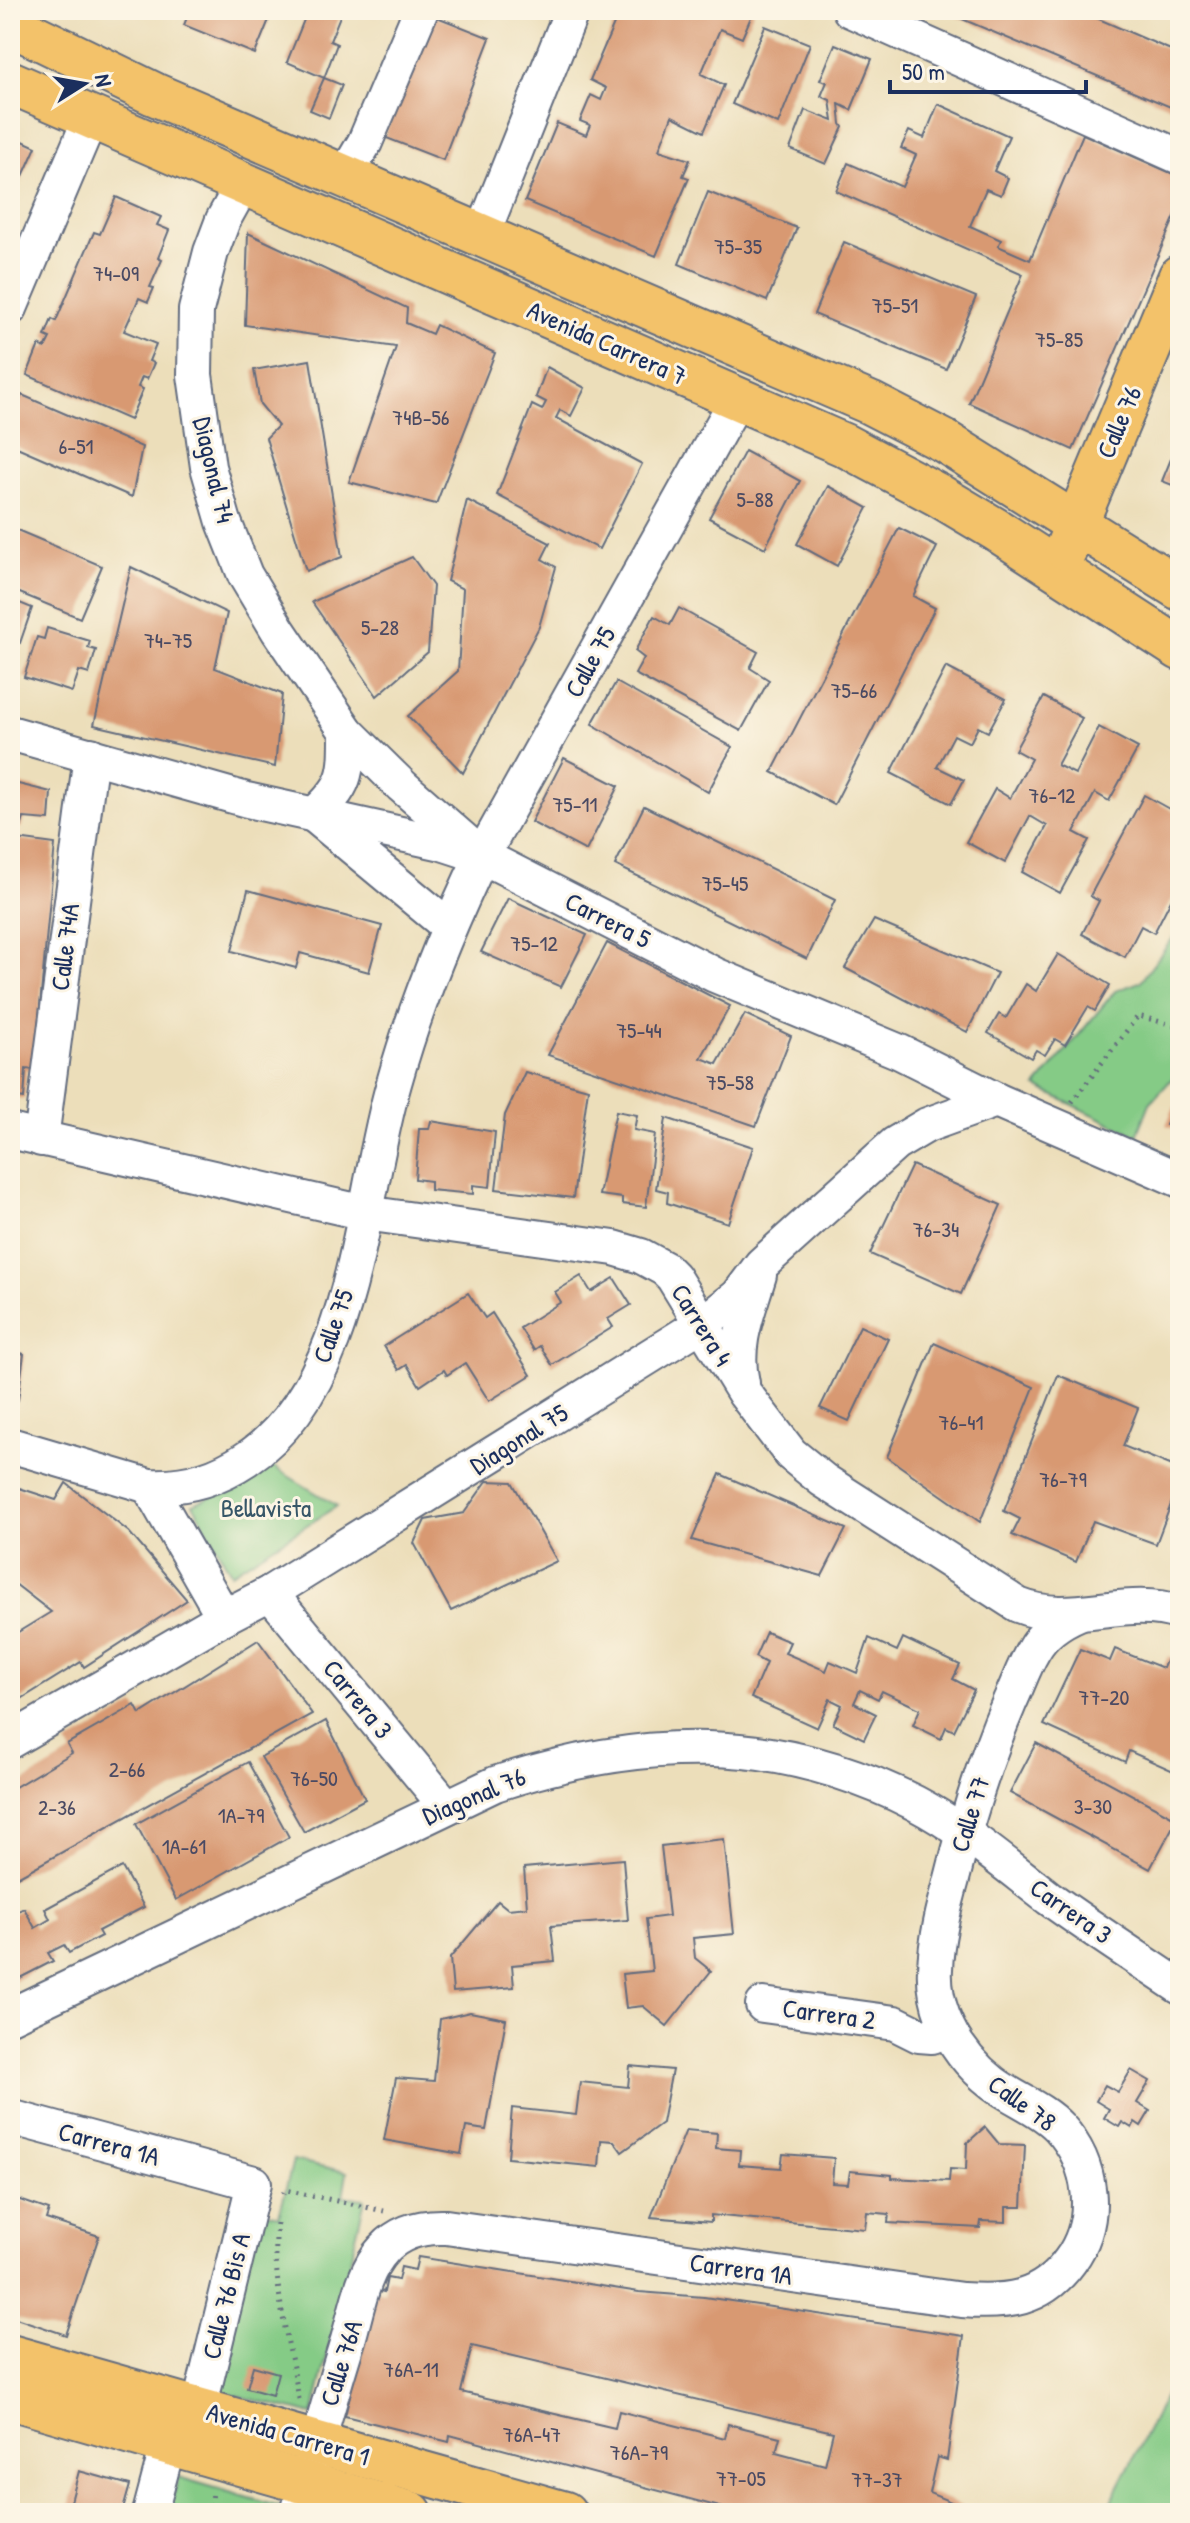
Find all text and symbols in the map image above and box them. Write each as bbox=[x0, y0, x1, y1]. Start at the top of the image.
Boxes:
north arrow bbox=[44, 44, 124, 124]
scale bar bbox=[890, 44, 1086, 94]
text: 50 m bbox=[902, 55, 945, 87]
text: N bbox=[88, 72, 120, 89]
house number: 75-35 bbox=[714, 231, 762, 261]
house number: 74-09 bbox=[93, 258, 139, 288]
house number: 75-51 bbox=[872, 290, 918, 320]
street label: Avenida Carrera 7 bbox=[522, 292, 693, 393]
house number: 75-85 bbox=[1035, 324, 1083, 354]
street label: Calle 76 bbox=[1088, 380, 1149, 463]
house number: 74B-56 bbox=[392, 402, 450, 432]
street label: Diagonal 74 bbox=[185, 413, 244, 526]
house number: 6-51 bbox=[59, 431, 93, 461]
house number: 5-88 bbox=[736, 484, 774, 514]
house number: 5-28 bbox=[361, 612, 399, 642]
street label: Calle 75 bbox=[556, 620, 623, 703]
house number: 74-75 bbox=[144, 625, 192, 655]
house number: 75-66 bbox=[831, 675, 878, 705]
house number: 76-12 bbox=[1029, 780, 1076, 810]
house number: 75-11 bbox=[552, 789, 598, 819]
house number: 75-45 bbox=[702, 868, 748, 898]
street label: Carrera 5 bbox=[559, 883, 657, 956]
street label: Calle 74A bbox=[42, 901, 87, 992]
house number: 75-12 bbox=[510, 928, 558, 958]
house number: 75-44 bbox=[616, 1015, 662, 1045]
house number: 75-58 bbox=[706, 1067, 754, 1097]
house number: 76-34 bbox=[913, 1214, 959, 1244]
street label: Carrera 4 bbox=[664, 1277, 741, 1372]
street label: Calle 75 bbox=[304, 1284, 361, 1367]
street label: Diagonal 75 bbox=[463, 1395, 574, 1482]
house number: 76-41 bbox=[939, 1407, 983, 1437]
house number: 76-79 bbox=[1039, 1464, 1087, 1494]
park label: Bellavista bbox=[221, 1490, 311, 1525]
street label: Carrera 3 bbox=[316, 1652, 401, 1746]
house number: 77-20 bbox=[1079, 1682, 1130, 1712]
house number: 2-66 bbox=[109, 1754, 146, 1784]
street label: Diagonal 76 bbox=[417, 1758, 531, 1833]
house number: 76-50 bbox=[290, 1763, 338, 1793]
street label: Calle 77 bbox=[941, 1772, 998, 1856]
house number: 3-30 bbox=[1074, 1791, 1112, 1821]
house number: 2-36 bbox=[38, 1792, 76, 1822]
house number: 1A-79 bbox=[218, 1800, 264, 1830]
house number: 1A-61 bbox=[162, 1831, 206, 1861]
street label: Carrera 3 bbox=[1023, 1870, 1119, 1951]
street label: Carrera 2 bbox=[781, 1990, 878, 2037]
street label: Calle 78 bbox=[981, 2066, 1063, 2139]
street label: Carrera 1A bbox=[55, 2113, 164, 2174]
street label: Calle 76 Bis A bbox=[193, 2229, 258, 2363]
street label: Carrera 1A bbox=[688, 2244, 795, 2293]
street label: Calle 76A bbox=[311, 2315, 370, 2410]
house number: 76A-11 bbox=[383, 2354, 439, 2384]
street label: Avenida Carrera 1 bbox=[203, 2394, 374, 2473]
house number: 76A-47 bbox=[503, 2419, 561, 2449]
house number: 76A-79 bbox=[610, 2437, 668, 2467]
house number: 77-05 bbox=[716, 2463, 766, 2493]
house number: 77-37 bbox=[851, 2464, 903, 2494]

